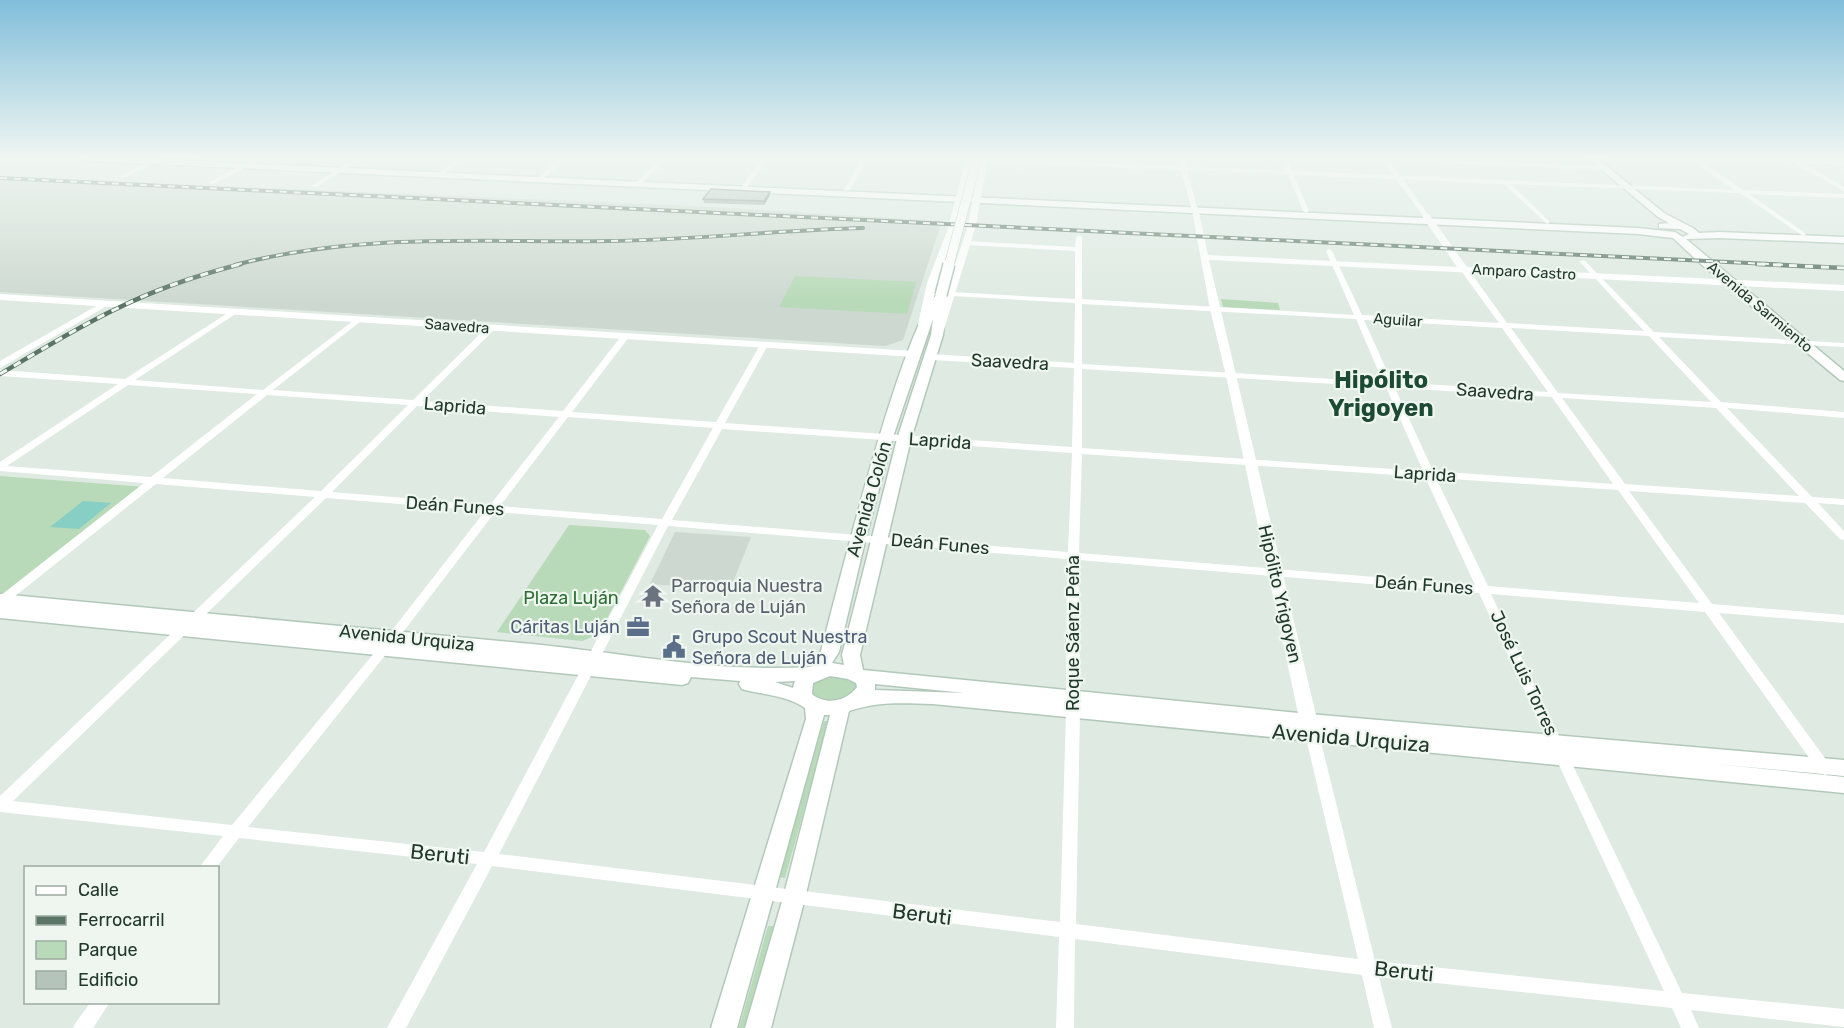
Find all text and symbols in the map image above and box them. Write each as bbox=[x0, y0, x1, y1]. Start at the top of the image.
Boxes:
street label: Avenida Sarmiento bbox=[1704, 258, 1816, 356]
street label: Amparo Castro bbox=[1471, 260, 1577, 284]
street label: Aguilar bbox=[1373, 309, 1423, 331]
street label: Saavedra bbox=[424, 315, 490, 337]
street label: Saavedra bbox=[971, 349, 1049, 375]
district label: Hipólito Yrigoyen bbox=[1328, 366, 1434, 422]
street label: Saavedra bbox=[1455, 378, 1535, 406]
street label: Laprida bbox=[423, 392, 487, 420]
street label: Laprida bbox=[908, 428, 972, 454]
street label: Avenida Colón bbox=[842, 439, 896, 559]
street label: Laprida bbox=[1393, 461, 1457, 487]
street label: Deán Funes bbox=[405, 492, 505, 520]
street label: Hipólito Yrigoyen bbox=[1253, 523, 1307, 665]
street label: Deán Funes bbox=[890, 529, 990, 559]
street label: Roque Sáenz Peña bbox=[1062, 555, 1084, 711]
street label: Deán Funes bbox=[1374, 571, 1474, 599]
place label: Parroquia Nuestra Señora de Luján bbox=[671, 575, 823, 618]
temple icon: Parroquia Nuestra Señora de Luján bbox=[640, 583, 666, 609]
park label: Plaza Luján bbox=[523, 587, 619, 609]
street label: José Luis Torres bbox=[1485, 607, 1563, 739]
office icon: Cáritas Luján bbox=[625, 614, 651, 640]
place label: Cáritas Luján bbox=[510, 616, 620, 638]
street label: Avenida Urquiza bbox=[338, 620, 476, 656]
place label: Grupo Scout Nuestra Señora de Luján bbox=[692, 626, 867, 669]
public building icon: Grupo Scout Nuestra Señora de Luján bbox=[661, 634, 687, 660]
street label: Avenida Urquiza bbox=[1271, 719, 1431, 757]
street label: Beruti bbox=[409, 838, 471, 870]
legend bbox=[24, 866, 219, 1004]
text: Calle bbox=[78, 879, 119, 901]
street label: Beruti bbox=[891, 898, 953, 930]
text: Ferrocarril bbox=[78, 909, 165, 931]
text: Parque bbox=[78, 939, 138, 961]
street label: Beruti bbox=[1373, 955, 1435, 987]
text: Edificio bbox=[78, 969, 138, 991]

